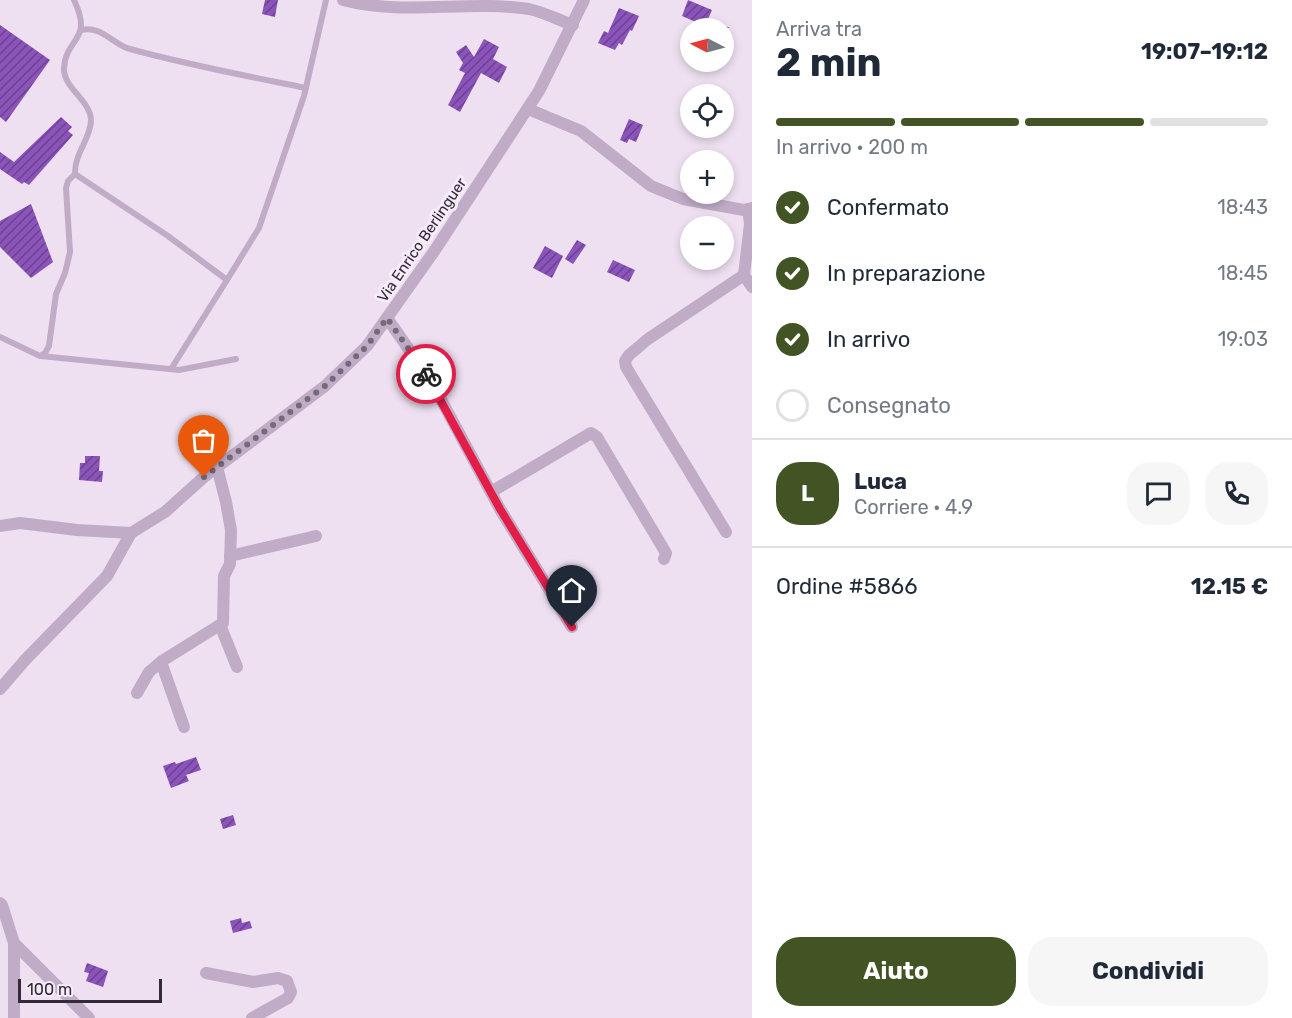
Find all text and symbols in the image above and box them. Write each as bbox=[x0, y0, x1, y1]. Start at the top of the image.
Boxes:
text: Arriva tra bbox=[776, 17, 862, 41]
north arrow bbox=[680, 18, 734, 72]
map controls bbox=[680, 18, 734, 270]
text: 19:07–19:12 bbox=[1141, 38, 1268, 65]
text: 2 min bbox=[776, 40, 882, 86]
button: locate bbox=[680, 84, 734, 138]
text: In arrivo · 200 m bbox=[776, 135, 928, 159]
button: + bbox=[680, 150, 734, 204]
street label: Via Enrico Berlinguer bbox=[374, 174, 470, 306]
icon: check bbox=[776, 191, 809, 224]
text: Confermato bbox=[827, 194, 949, 221]
text: 18:43 bbox=[1217, 195, 1268, 219]
button: − bbox=[680, 216, 734, 270]
icon: check bbox=[776, 257, 809, 290]
text: In preparazione bbox=[827, 260, 986, 287]
text: 18:45 bbox=[1217, 261, 1268, 285]
icon: check bbox=[776, 323, 809, 356]
text: In arrivo bbox=[827, 326, 910, 353]
text: 19:03 bbox=[1218, 327, 1268, 351]
courier bbox=[396, 344, 456, 404]
icon: bike bbox=[410, 358, 443, 391]
text: Consegnato bbox=[827, 392, 951, 419]
pin bbox=[178, 415, 229, 477]
icon: bag bbox=[187, 424, 220, 457]
button: chat bbox=[1127, 462, 1190, 525]
button: phone bbox=[1205, 462, 1268, 525]
text: Luca bbox=[854, 468, 907, 495]
text: L bbox=[801, 480, 814, 507]
text: Corriere · 4.9 bbox=[854, 495, 973, 519]
pin bbox=[546, 565, 597, 627]
text: Ordine #5866 bbox=[776, 573, 917, 600]
text: 12.15 € bbox=[1191, 573, 1268, 600]
icon: home bbox=[555, 574, 588, 607]
button: Aiuto bbox=[776, 937, 1016, 1006]
button: Condividi bbox=[1028, 937, 1268, 1006]
scale bar bbox=[18, 976, 162, 1004]
text: 100 m bbox=[27, 980, 72, 999]

